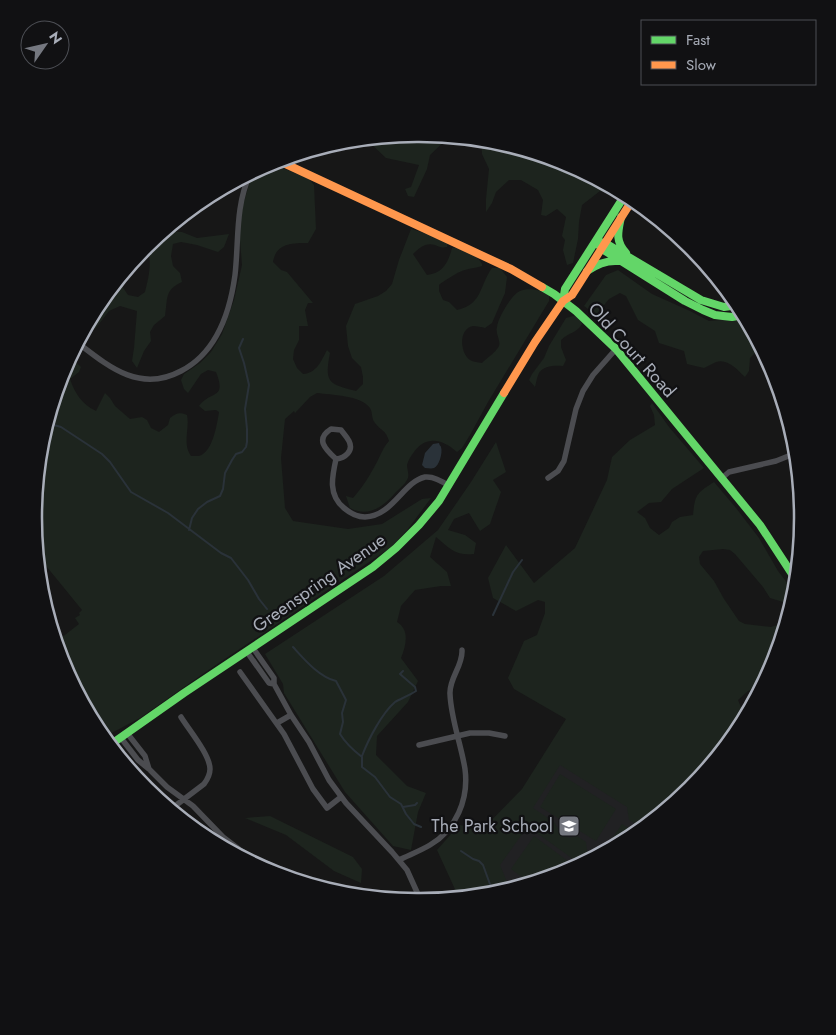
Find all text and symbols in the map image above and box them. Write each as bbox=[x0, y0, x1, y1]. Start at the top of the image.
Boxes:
north arrow bbox=[20, 20, 70, 70]
legend bbox=[641, 20, 816, 85]
text: N bbox=[44, 28, 67, 48]
text: Fast bbox=[686, 29, 710, 51]
text: Slow bbox=[686, 54, 717, 76]
street label: Old Court Road bbox=[582, 297, 682, 403]
street label: Greenspring Avenue bbox=[247, 527, 391, 639]
place label: The Park School bbox=[431, 813, 553, 839]
school or university icon: The Park School bbox=[557, 814, 581, 838]

